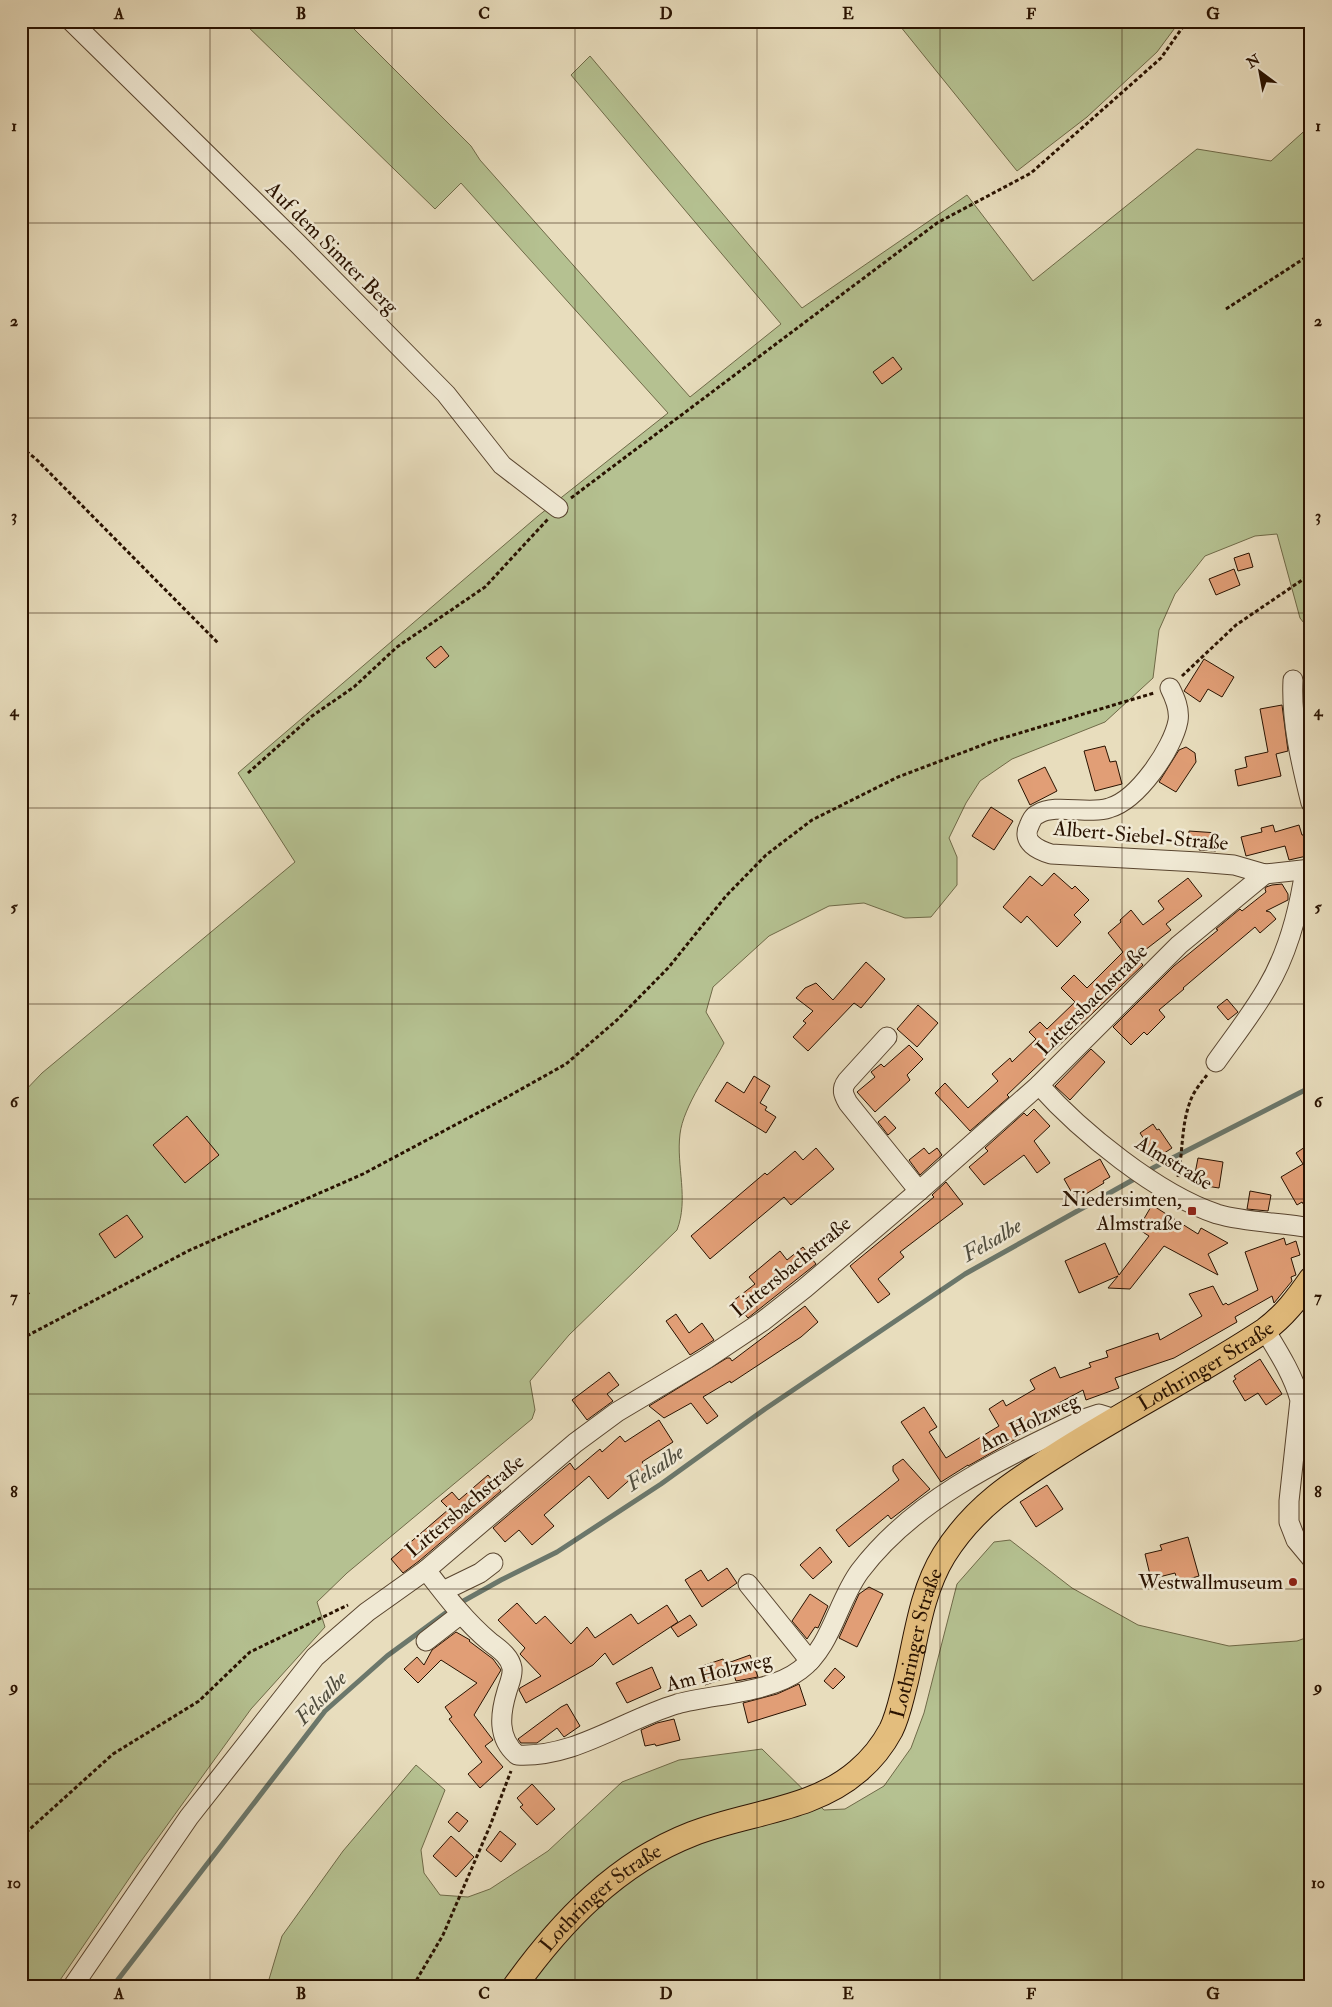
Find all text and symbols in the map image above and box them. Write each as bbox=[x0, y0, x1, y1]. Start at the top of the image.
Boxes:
text: A bbox=[113, 4, 125, 24]
text: B bbox=[296, 4, 306, 24]
text: C bbox=[478, 4, 490, 24]
text: D bbox=[659, 4, 673, 24]
text: E bbox=[842, 4, 854, 24]
text: F bbox=[1026, 4, 1036, 24]
text: G bbox=[1206, 4, 1220, 24]
north arrow bbox=[1234, 48, 1284, 98]
text: N bbox=[1243, 51, 1264, 72]
text: 1 bbox=[11, 116, 17, 136]
text: 1 bbox=[1315, 116, 1321, 136]
street label: Auf dem Simter Berg bbox=[259, 175, 405, 321]
text: 2 bbox=[10, 311, 18, 331]
text: 2 bbox=[1314, 311, 1322, 331]
text: 3 bbox=[11, 506, 17, 526]
text: 3 bbox=[1315, 506, 1321, 526]
text: 4 bbox=[9, 701, 20, 721]
text: 4 bbox=[1313, 701, 1324, 721]
street label: Albert-Siebel-Straße bbox=[1051, 815, 1230, 857]
text: 5 bbox=[10, 897, 18, 917]
text: 5 bbox=[1314, 897, 1322, 917]
street label: Littersbachstraße bbox=[1030, 938, 1154, 1062]
text: 6 bbox=[10, 1092, 20, 1112]
text: 6 bbox=[1314, 1092, 1324, 1112]
street label: Almstraße bbox=[1130, 1129, 1218, 1197]
place label: Niedersimten, Almstraße bbox=[1062, 1186, 1182, 1237]
marker: Niedersimten, Almstraße bbox=[1186, 1205, 1198, 1217]
street label: Littersbachstraße bbox=[725, 1210, 857, 1324]
water label: Felsalbe bbox=[956, 1211, 1028, 1269]
text: 7 bbox=[10, 1287, 18, 1307]
text: 7 bbox=[1314, 1287, 1322, 1307]
street label: Lothringer Straße bbox=[1133, 1314, 1280, 1417]
street label: Am Holzweg bbox=[973, 1387, 1084, 1459]
water label: Felsalbe bbox=[620, 1438, 690, 1498]
street label: Littersbachstraße bbox=[400, 1448, 530, 1564]
text: 8 bbox=[10, 1482, 18, 1502]
text: 8 bbox=[1314, 1482, 1322, 1502]
street label: Lothringer Straße bbox=[883, 1563, 949, 1721]
place label: Westwallmuseum bbox=[1137, 1569, 1283, 1596]
marker: Westwallmuseum bbox=[1287, 1576, 1299, 1588]
street label: Am Holzweg bbox=[662, 1646, 775, 1698]
water label: Felsalbe bbox=[288, 1665, 354, 1732]
text: 9 bbox=[8, 1677, 18, 1697]
text: 9 bbox=[1312, 1677, 1322, 1697]
street label: Lothringer Straße bbox=[533, 1837, 666, 1957]
text: 10 bbox=[7, 1873, 21, 1893]
text: 10 bbox=[1311, 1873, 1325, 1893]
text: A bbox=[113, 1984, 125, 2004]
text: B bbox=[296, 1984, 306, 2004]
text: C bbox=[478, 1984, 490, 2004]
text: D bbox=[659, 1984, 673, 2004]
text: E bbox=[842, 1984, 854, 2004]
text: F bbox=[1026, 1984, 1036, 2004]
text: G bbox=[1206, 1984, 1220, 2004]

